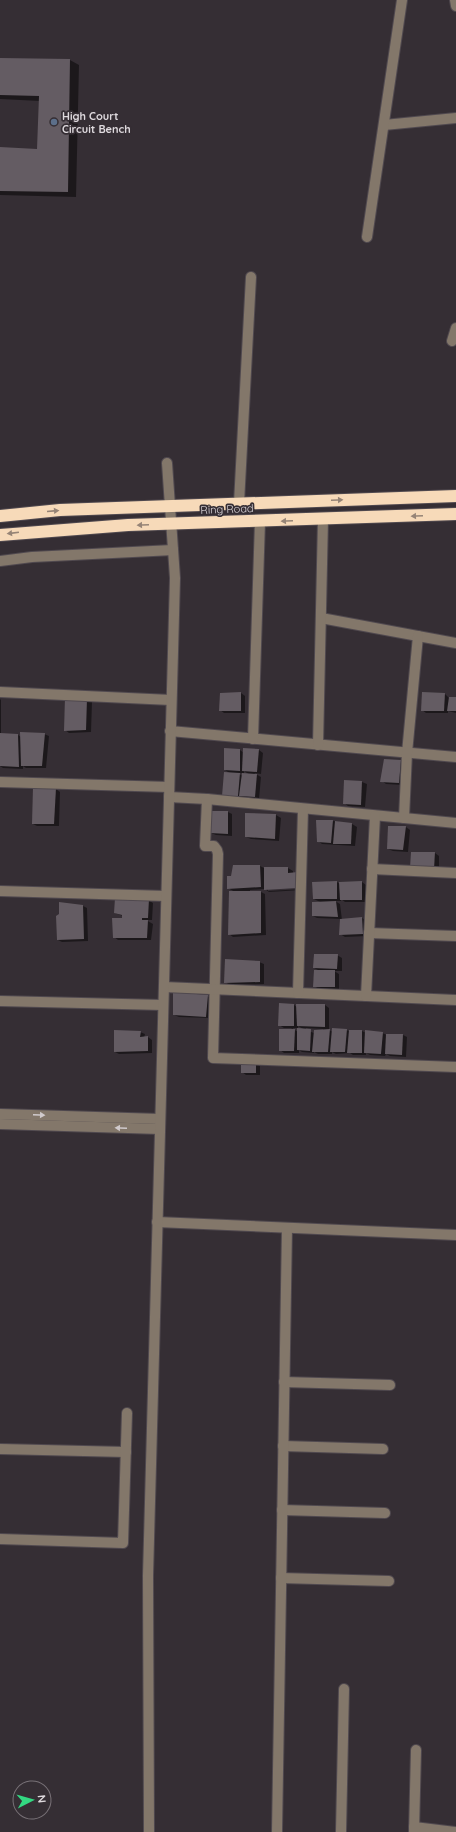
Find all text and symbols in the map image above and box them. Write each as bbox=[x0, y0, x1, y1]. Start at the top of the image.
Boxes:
place label: High Court Circuit Bench bbox=[62, 109, 131, 136]
marker: High Court Circuit Bench bbox=[49, 117, 59, 127]
one-way arrow bbox=[331, 497, 344, 503]
street label: Ring Road bbox=[200, 501, 254, 517]
one-way arrow bbox=[47, 508, 59, 514]
one-way arrow bbox=[411, 512, 423, 519]
one-way arrow bbox=[281, 517, 293, 524]
one-way arrow bbox=[136, 522, 149, 528]
one-way arrow bbox=[7, 530, 20, 537]
one-way arrow bbox=[33, 1112, 45, 1119]
one-way arrow bbox=[115, 1124, 127, 1131]
north arrow bbox=[12, 1780, 52, 1820]
text: N bbox=[35, 1794, 49, 1804]

